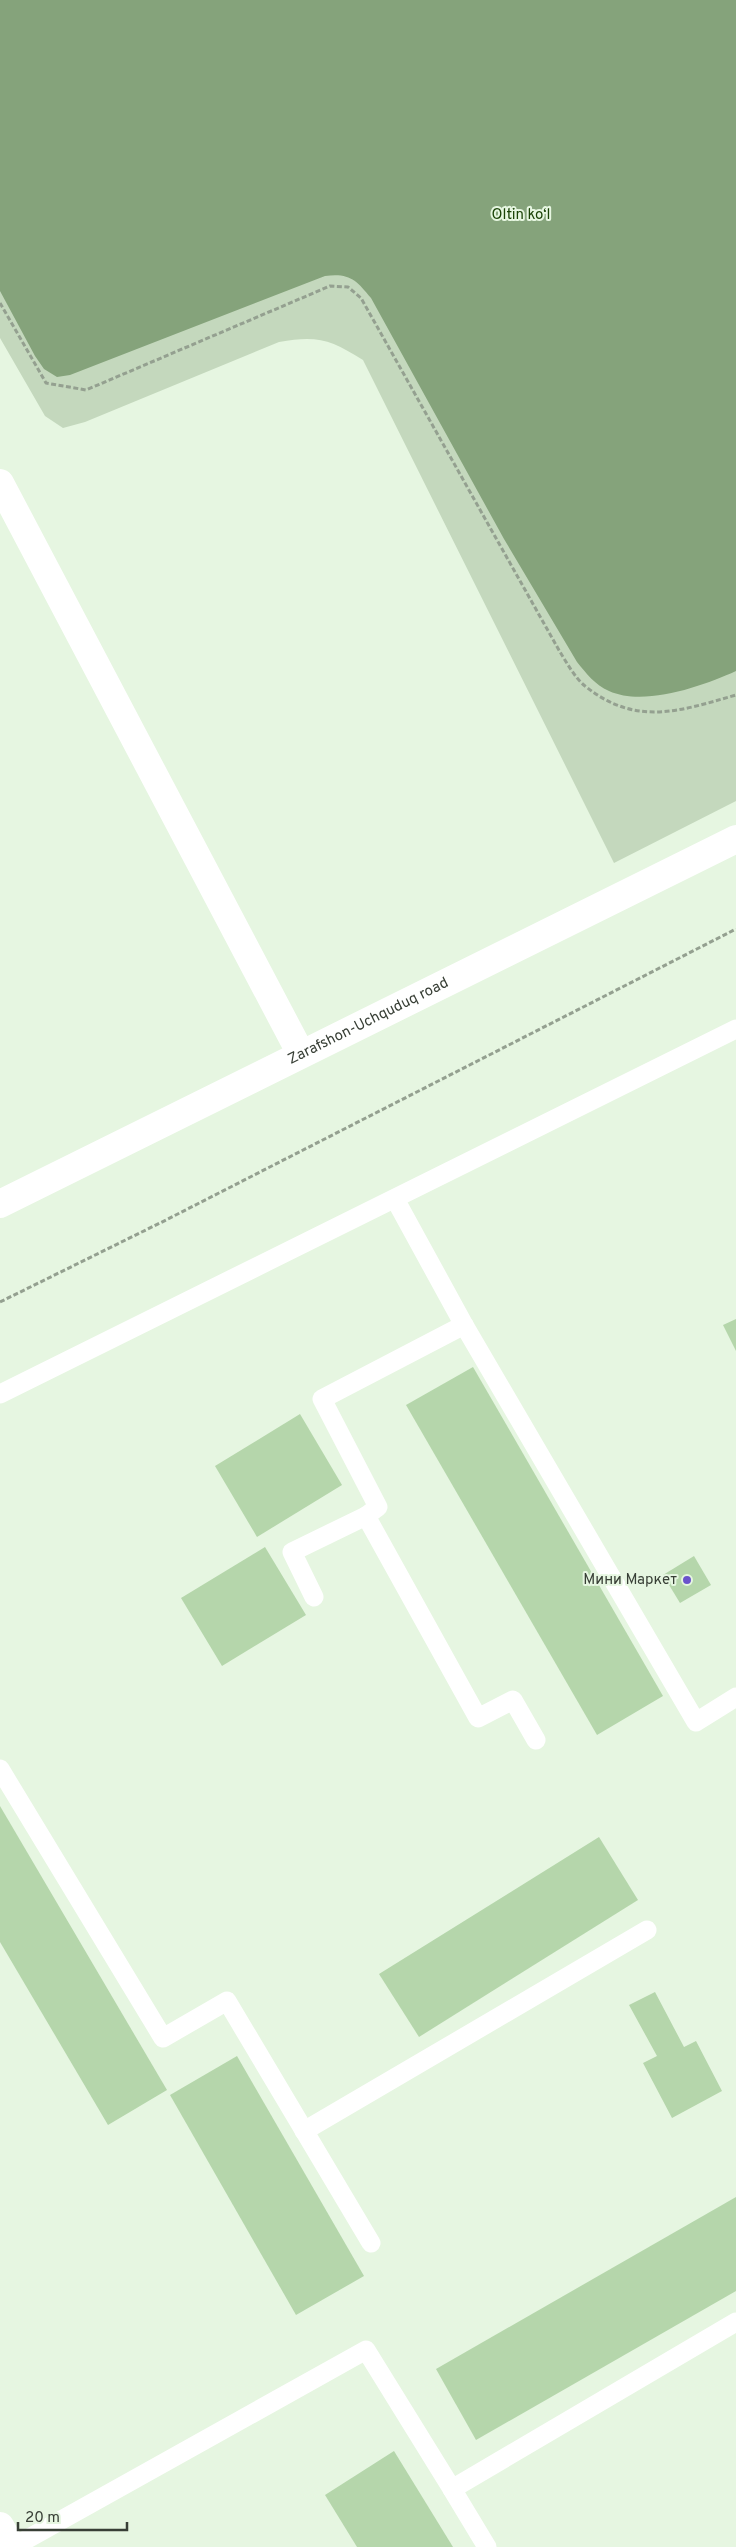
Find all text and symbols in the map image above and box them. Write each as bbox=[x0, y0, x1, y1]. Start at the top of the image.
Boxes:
park label: Oltin ko‘l bbox=[492, 206, 551, 225]
street label: Zarafshon-Uchquduq road bbox=[285, 974, 452, 1069]
place label: Мини Маркет bbox=[583, 1571, 677, 1590]
marker: Мини Маркет bbox=[681, 1574, 693, 1586]
scale bar bbox=[18, 2500, 126, 2532]
text: 20 m bbox=[25, 2509, 60, 2528]

